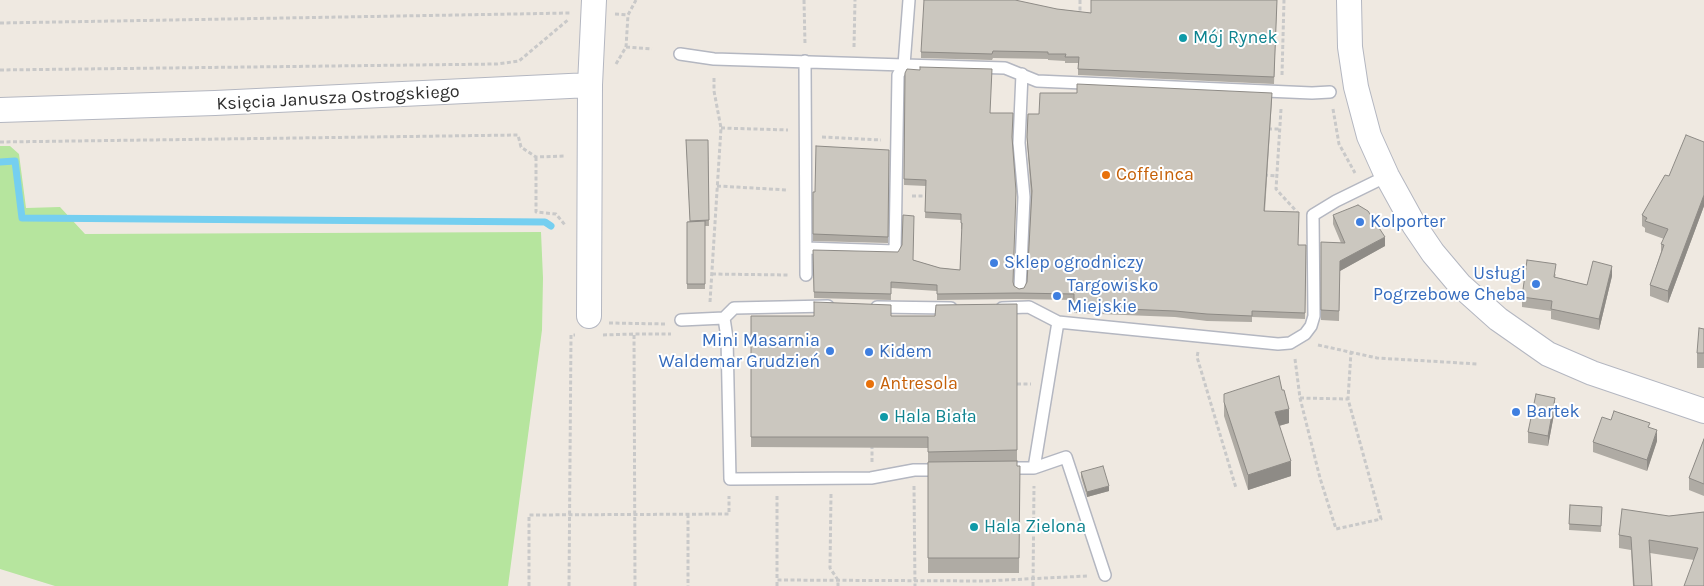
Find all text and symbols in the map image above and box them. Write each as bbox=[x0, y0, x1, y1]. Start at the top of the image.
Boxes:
place label: Mój Rynek bbox=[1193, 27, 1278, 49]
marker: Mój Rynek bbox=[1177, 32, 1189, 44]
street label: Księcia Janusza Ostrogskiego bbox=[216, 81, 460, 115]
place label: Coffeinca bbox=[1116, 164, 1194, 186]
marker: Coffeinca bbox=[1100, 169, 1112, 181]
place label: Kolporter bbox=[1370, 211, 1445, 233]
marker: Kolporter bbox=[1354, 216, 1366, 228]
place label: Sklep ogrodniczy bbox=[1004, 252, 1144, 274]
marker: Sklep ogrodniczy bbox=[988, 257, 1000, 269]
place label: Usługi Pogrzebowe Cheba bbox=[1373, 263, 1526, 306]
place label: Targowisko Miejskie bbox=[1067, 275, 1158, 318]
marker: Usługi Pogrzebowe Cheba bbox=[1530, 278, 1542, 290]
marker: Targowisko Miejskie bbox=[1051, 290, 1063, 302]
place label: Mini Masarnia Waldemar Grudzień bbox=[658, 330, 820, 372]
place label: Kidem bbox=[879, 341, 932, 363]
marker: Mini Masarnia Waldemar Grudzień bbox=[824, 345, 836, 357]
marker: Kidem bbox=[863, 346, 875, 358]
place label: Antresola bbox=[880, 373, 958, 395]
marker: Antresola bbox=[864, 378, 876, 390]
place label: Bartek bbox=[1526, 401, 1580, 423]
place label: Hala Biała bbox=[894, 406, 977, 428]
marker: Bartek bbox=[1510, 406, 1522, 418]
marker: Hala Biała bbox=[878, 411, 890, 423]
place label: Hala Zielona bbox=[984, 516, 1086, 538]
marker: Hala Zielona bbox=[968, 521, 980, 533]

